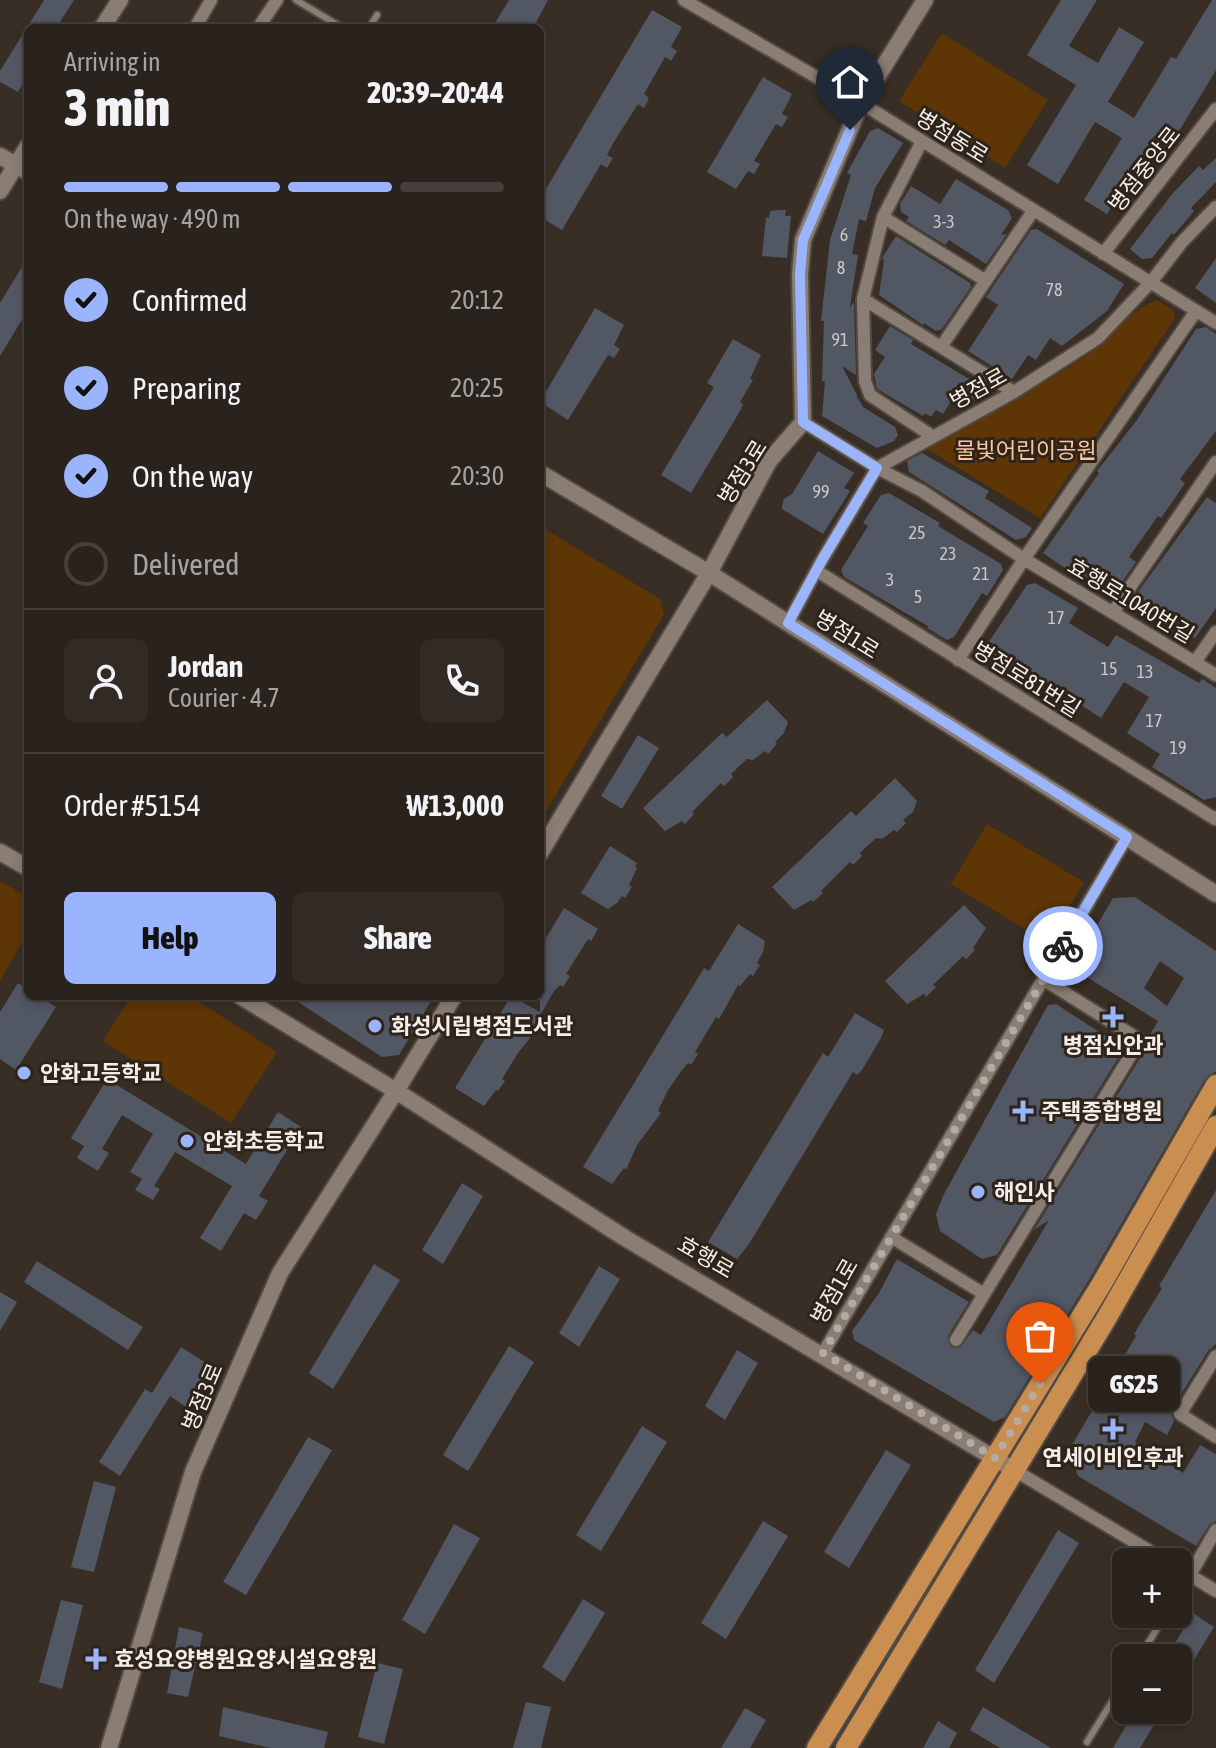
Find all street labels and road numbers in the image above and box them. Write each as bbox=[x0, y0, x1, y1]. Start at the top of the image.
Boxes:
street label: 병점동로 bbox=[911, 104, 993, 168]
street label: 병점중앙로 bbox=[1103, 121, 1185, 217]
street label: 병점로 bbox=[945, 362, 1011, 414]
street label: 병점3로 bbox=[712, 435, 772, 509]
street label: 효행로1040번길 bbox=[1063, 552, 1199, 648]
street label: 병점1로 bbox=[810, 604, 884, 664]
street label: 병점로81번길 bbox=[968, 636, 1086, 722]
street label: 효행로 bbox=[673, 1231, 739, 1283]
street label: 병점1로 bbox=[805, 1254, 863, 1328]
street label: 병점3로 bbox=[176, 1359, 228, 1435]

